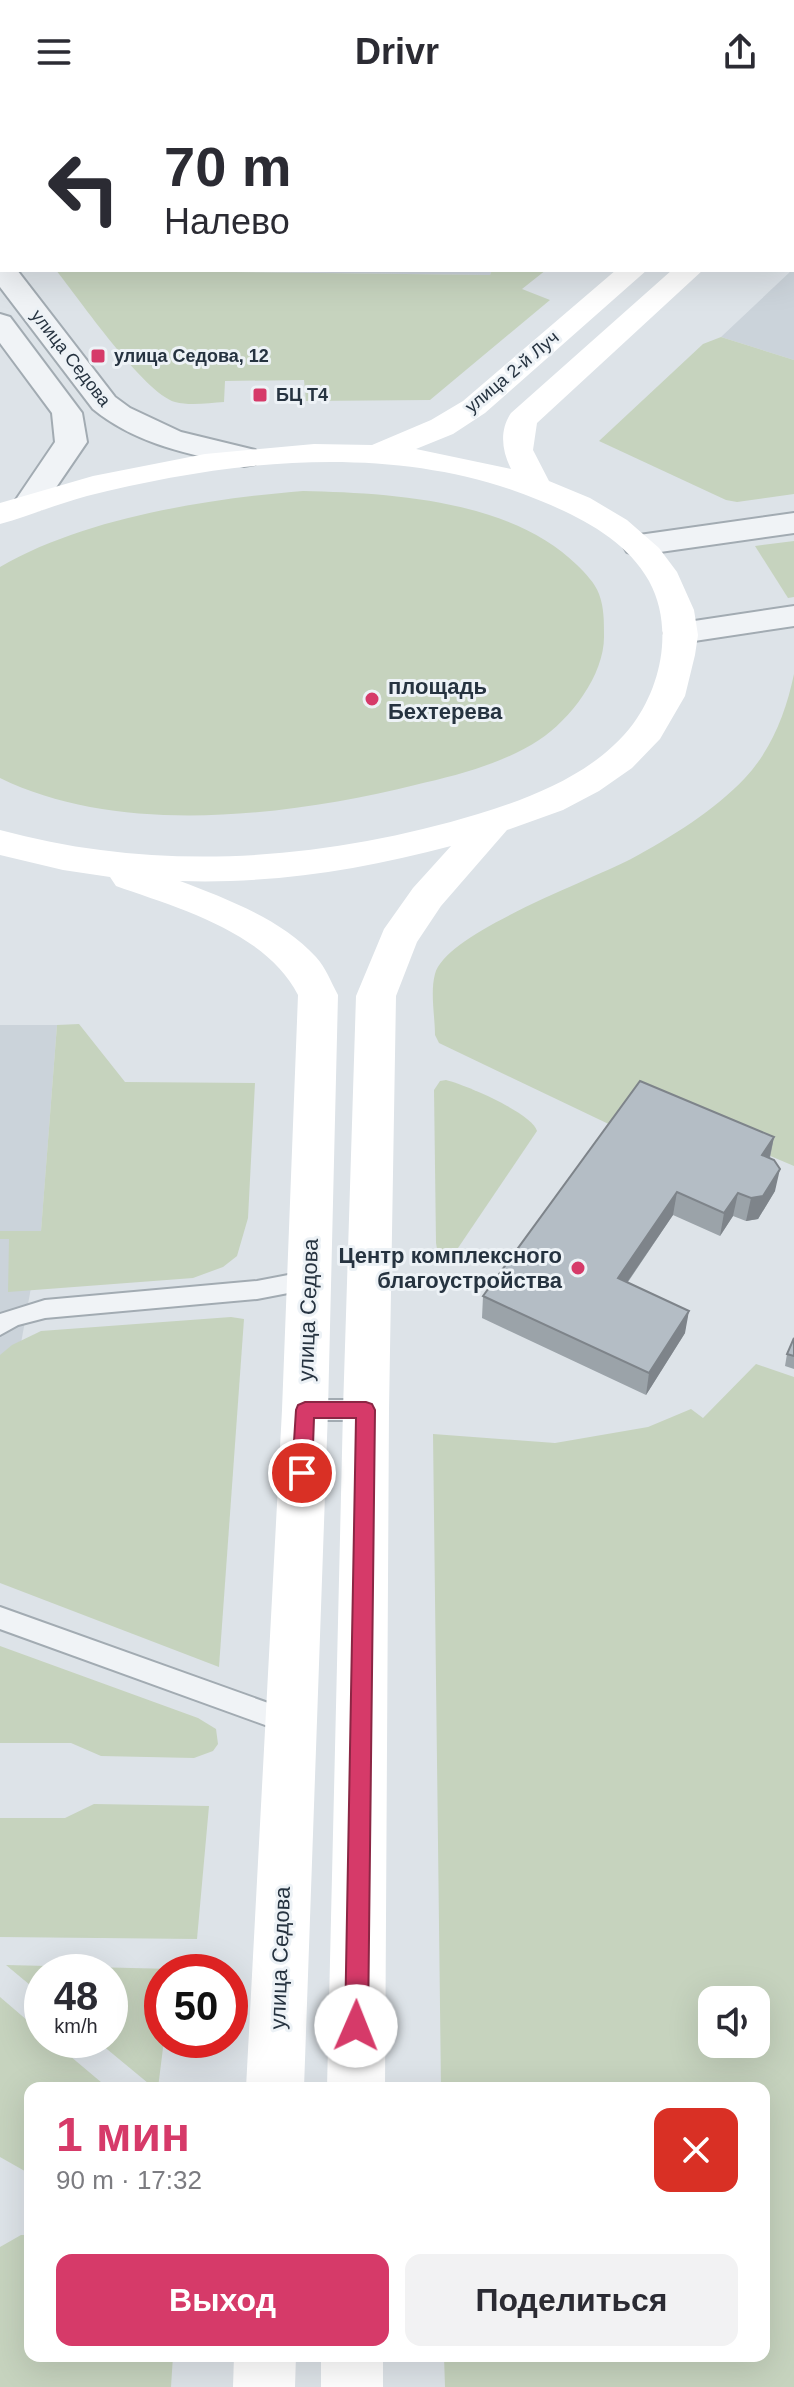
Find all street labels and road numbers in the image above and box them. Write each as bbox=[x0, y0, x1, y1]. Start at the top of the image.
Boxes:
street label: улица Седова bbox=[27, 306, 115, 411]
street label: улица 2-й Луч bbox=[461, 327, 563, 417]
street label: улица Седова bbox=[293, 1237, 323, 1382]
street label: улица Седова bbox=[265, 1885, 295, 2030]

